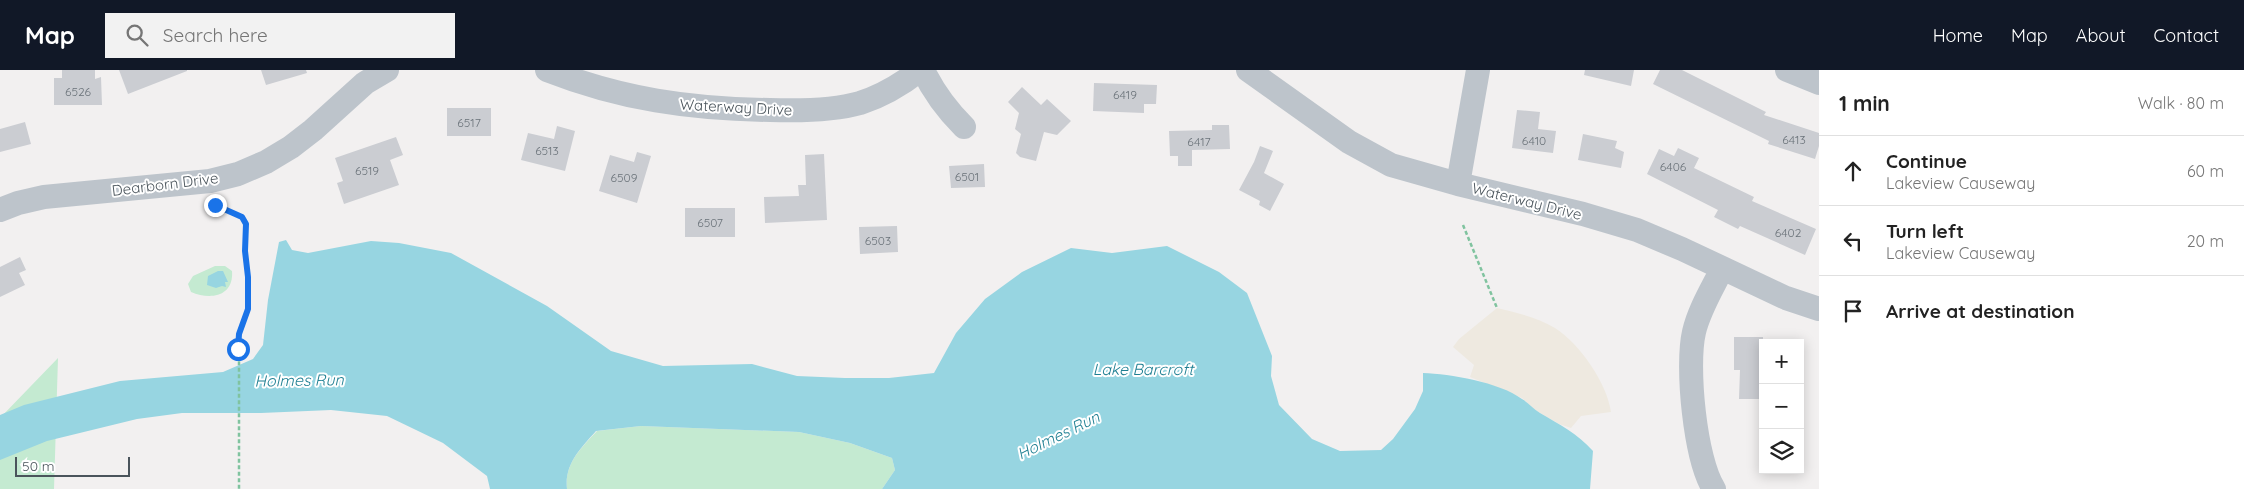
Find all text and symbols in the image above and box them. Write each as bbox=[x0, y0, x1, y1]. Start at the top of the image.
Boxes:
search box bbox=[105, 13, 455, 58]
text: Map bbox=[25, 20, 75, 50]
icon: search bbox=[123, 21, 151, 49]
text: Search here bbox=[163, 23, 268, 47]
text: Home bbox=[1933, 24, 1983, 47]
text: Map bbox=[2011, 24, 2048, 47]
text: About bbox=[2076, 24, 2126, 47]
text: Contact bbox=[2154, 24, 2219, 47]
house number: 6526 bbox=[65, 84, 92, 99]
house number: 6419 bbox=[1113, 87, 1137, 102]
text: 1 min bbox=[1839, 90, 1890, 116]
text: Walk · 80 m bbox=[2138, 93, 2224, 113]
street label: Waterway Drive bbox=[679, 95, 793, 119]
house number: 6517 bbox=[457, 115, 481, 130]
house number: 6413 bbox=[1782, 132, 1806, 147]
house number: 6410 bbox=[1522, 133, 1546, 148]
house number: 6417 bbox=[1187, 134, 1211, 149]
house number: 6513 bbox=[535, 143, 559, 158]
text: Continue bbox=[1886, 149, 1967, 173]
icon: ahead bbox=[1839, 157, 1867, 185]
house number: 6406 bbox=[1660, 159, 1687, 174]
text: 60 m bbox=[2187, 161, 2224, 181]
house number: 6519 bbox=[355, 163, 379, 178]
street label: Dearborn Drive bbox=[111, 168, 219, 200]
house number: 6501 bbox=[955, 169, 979, 184]
house number: 6509 bbox=[611, 170, 638, 185]
text: Lakeview Causeway bbox=[1886, 173, 2035, 193]
street label: Waterway Drive bbox=[1470, 178, 1584, 224]
route end bbox=[204, 194, 227, 217]
house number: 6507 bbox=[697, 215, 723, 230]
text: Turn left bbox=[1886, 219, 1964, 243]
house number: 6402 bbox=[1775, 225, 1802, 240]
icon: left bbox=[1839, 227, 1867, 255]
text: 20 m bbox=[2187, 231, 2224, 251]
house number: 6503 bbox=[865, 233, 891, 248]
text: Lakeview Causeway bbox=[1886, 243, 2035, 263]
icon: arrive bbox=[1839, 297, 1867, 325]
text: Arrive at destination bbox=[1886, 299, 2075, 323]
route start bbox=[227, 338, 250, 361]
map controls bbox=[1759, 339, 1804, 474]
button: + bbox=[1759, 339, 1804, 384]
water label: Lake Barcroft bbox=[1093, 359, 1195, 379]
water label: Holmes Run bbox=[254, 369, 345, 391]
button: − bbox=[1759, 384, 1804, 429]
water label: Holmes Run bbox=[1013, 406, 1103, 464]
button: layers bbox=[1759, 429, 1804, 474]
scale bar bbox=[15, 454, 130, 477]
text: 50 m bbox=[22, 457, 55, 475]

